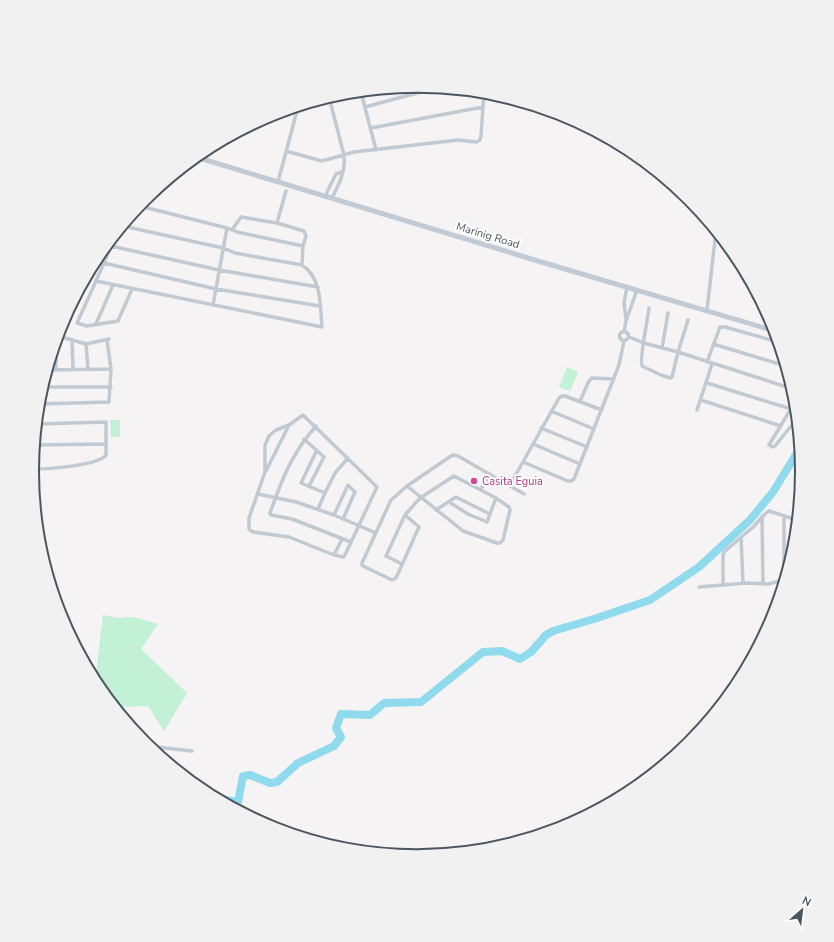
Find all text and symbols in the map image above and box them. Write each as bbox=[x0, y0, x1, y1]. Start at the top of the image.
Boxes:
street label: Marinig Road bbox=[454, 219, 521, 252]
place label: Casita Eguia bbox=[482, 474, 543, 489]
marker: Casita Eguia bbox=[469, 476, 479, 486]
north arrow bbox=[782, 890, 822, 930]
text: N bbox=[799, 893, 814, 910]

